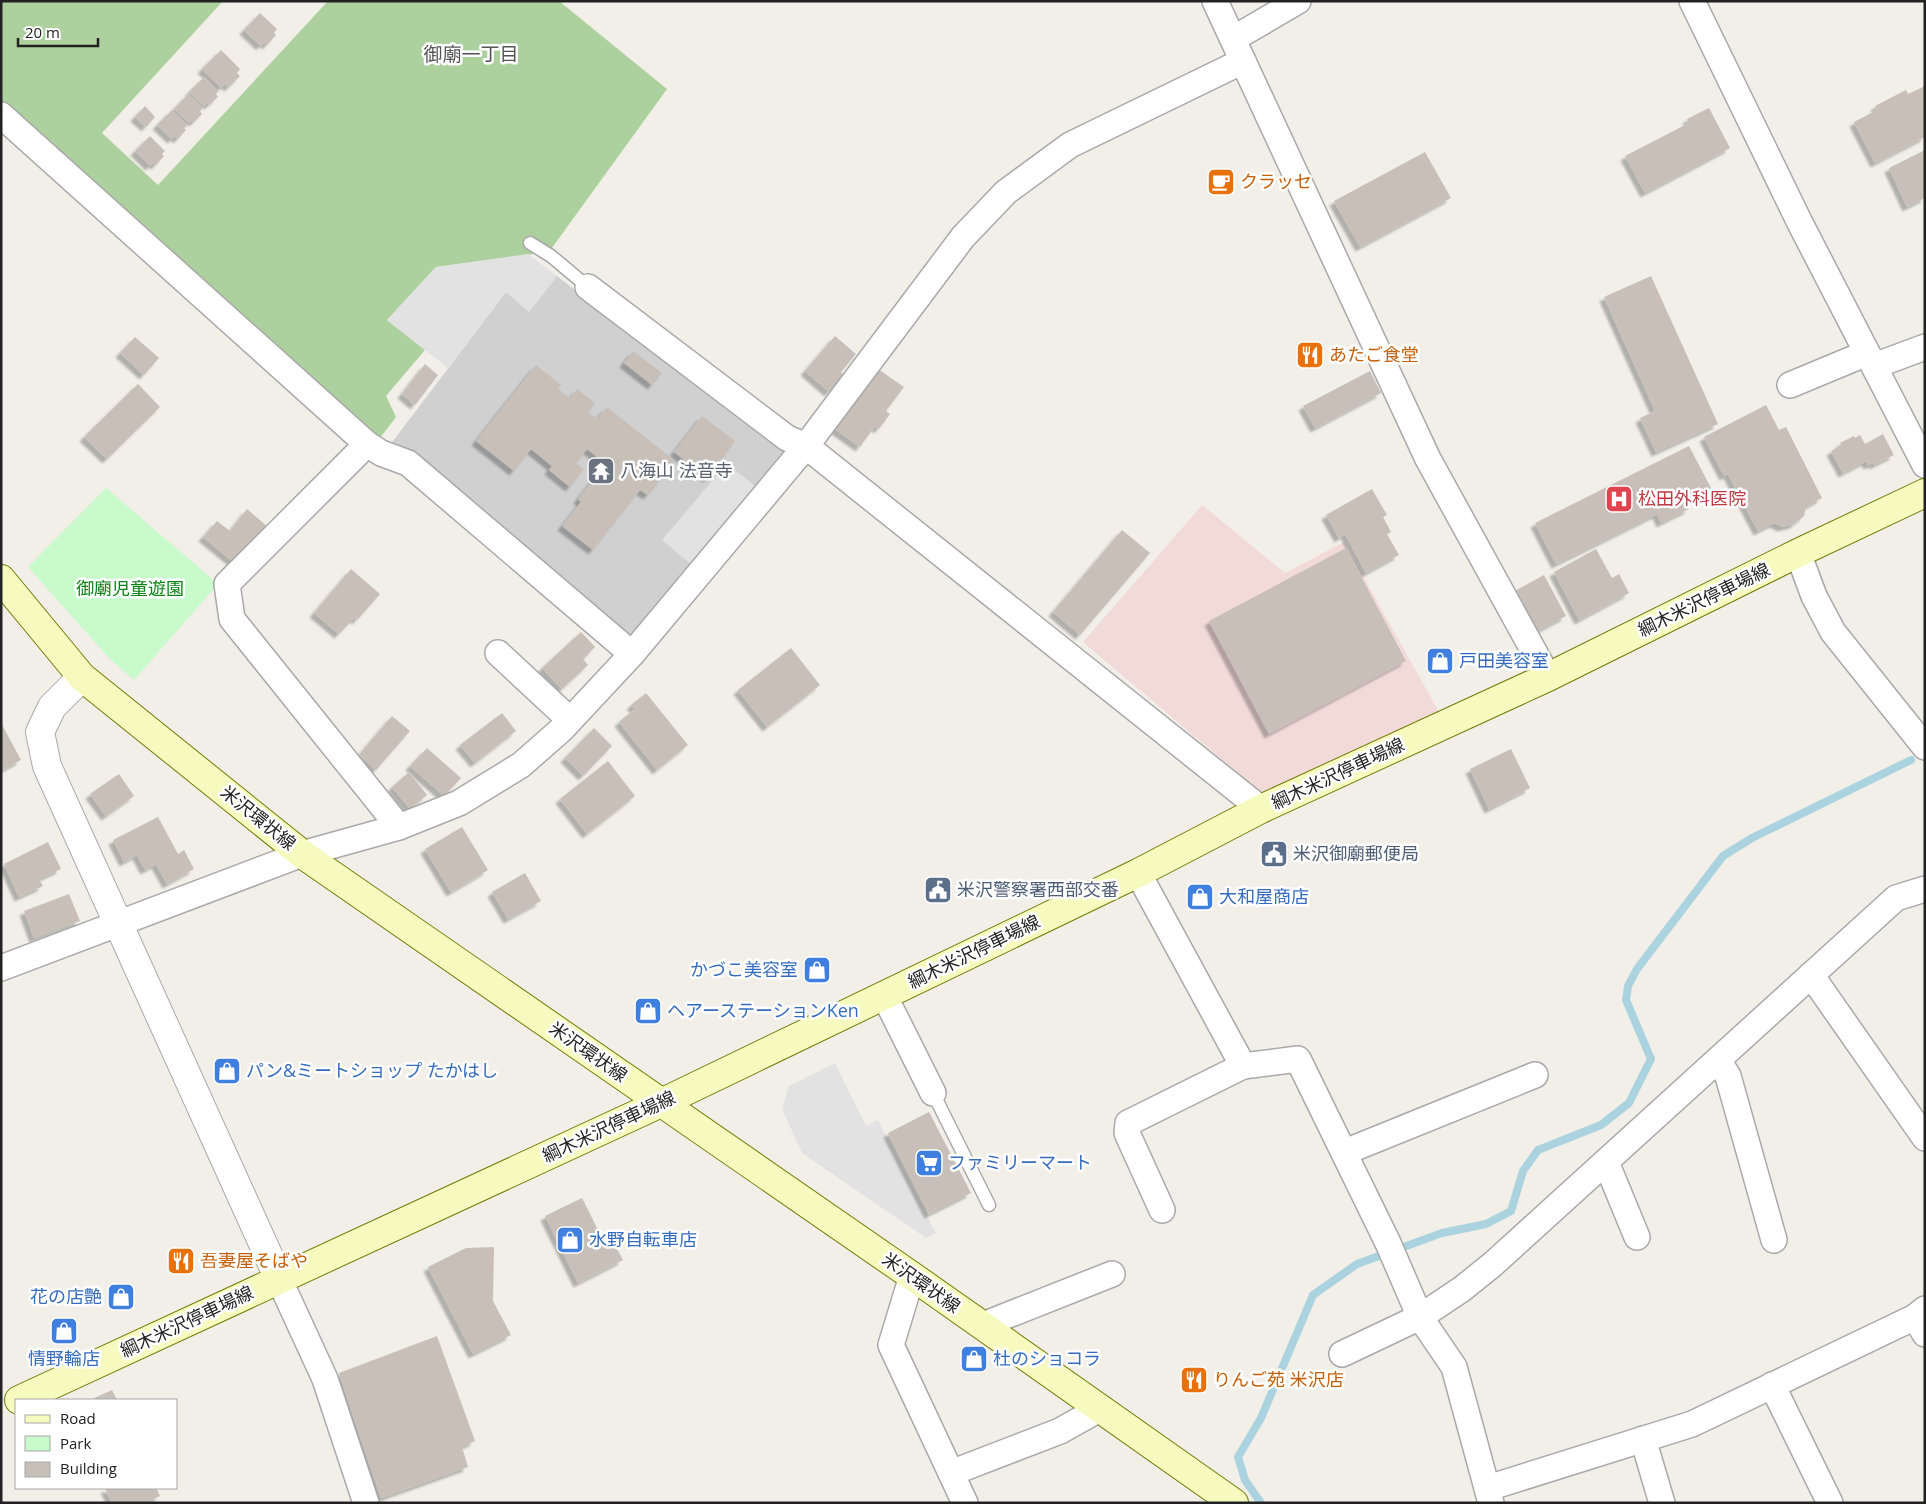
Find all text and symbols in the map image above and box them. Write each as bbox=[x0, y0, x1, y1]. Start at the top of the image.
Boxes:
scale bar bbox=[18, 15, 98, 47]
text: 20 m bbox=[25, 22, 60, 42]
district label: 御廟一丁目 bbox=[423, 41, 519, 67]
cafe icon: クラッセ bbox=[1206, 167, 1236, 197]
place label: クラッセ bbox=[1240, 169, 1312, 193]
restaurant icon: あたご食堂 bbox=[1295, 340, 1325, 370]
place label: あたご食堂 bbox=[1329, 342, 1419, 366]
temple icon: 八海山 法音寺 bbox=[586, 456, 616, 486]
place label: 八海山 法音寺 bbox=[620, 458, 733, 482]
hospital icon: 松田外科医院 bbox=[1604, 484, 1634, 514]
place label: 松田外科医院 bbox=[1638, 486, 1746, 510]
street label: 綱木米沢停車場線 bbox=[1634, 557, 1774, 641]
park label: 御廟児童遊園 bbox=[76, 576, 184, 600]
shop icon: 戸田美容室 bbox=[1425, 646, 1455, 676]
place label: 戸田美容室 bbox=[1459, 648, 1549, 672]
street label: 綱木米沢停車場線 bbox=[1267, 732, 1408, 814]
street label: 米沢環状線 bbox=[216, 780, 301, 855]
public building icon: 米沢御廟郵便局 bbox=[1259, 839, 1289, 869]
place label: 米沢御廟郵便局 bbox=[1293, 841, 1419, 865]
public building icon: 米沢警察署西部交番 bbox=[923, 875, 953, 905]
place label: 米沢警察署西部交番 bbox=[957, 877, 1119, 901]
shop icon: 大和屋商店 bbox=[1185, 882, 1215, 912]
place label: 大和屋商店 bbox=[1219, 884, 1309, 908]
street label: 綱木米沢停車場線 bbox=[904, 909, 1044, 993]
shop icon: かづこ美容室 bbox=[802, 955, 832, 985]
place label: かづこ美容室 bbox=[690, 957, 798, 981]
shop icon: ヘアーステーションKen bbox=[633, 996, 663, 1026]
place label: ヘアーステーションKen bbox=[667, 998, 859, 1022]
street label: 米沢環状線 bbox=[545, 1016, 632, 1087]
shop icon: パン&ミートショップ たかはし bbox=[212, 1056, 242, 1086]
place label: パン&ミートショップ たかはし bbox=[246, 1058, 498, 1082]
street label: 綱木米沢停車場線 bbox=[538, 1085, 679, 1167]
supermarket icon: ファミリーマート bbox=[914, 1148, 944, 1178]
place label: ファミリーマート bbox=[948, 1150, 1092, 1174]
shop icon: 水野自転車店 bbox=[555, 1225, 585, 1255]
place label: 水野自転車店 bbox=[589, 1227, 697, 1251]
restaurant icon: 吾妻屋そばや bbox=[166, 1246, 196, 1276]
street label: 米沢環状線 bbox=[878, 1247, 965, 1318]
place label: 吾妻屋そばや bbox=[200, 1248, 308, 1272]
street label: 綱木米沢停車場線 bbox=[116, 1280, 257, 1362]
shop icon: 花の店艶 bbox=[106, 1282, 136, 1312]
place label: 花の店艶 bbox=[30, 1284, 102, 1308]
shop icon: 情野輪店 bbox=[49, 1316, 79, 1346]
shop icon: 杜のショコラ bbox=[959, 1344, 989, 1374]
place label: 情野輪店 bbox=[28, 1346, 100, 1370]
place label: 杜のショコラ bbox=[993, 1346, 1101, 1370]
restaurant icon: りんご苑 米沢店 bbox=[1179, 1365, 1209, 1395]
place label: りんご苑 米沢店 bbox=[1213, 1367, 1344, 1391]
legend bbox=[15, 1399, 178, 1489]
text: Road bbox=[60, 1408, 96, 1428]
text: Park bbox=[60, 1433, 91, 1453]
text: Building bbox=[60, 1458, 117, 1478]

